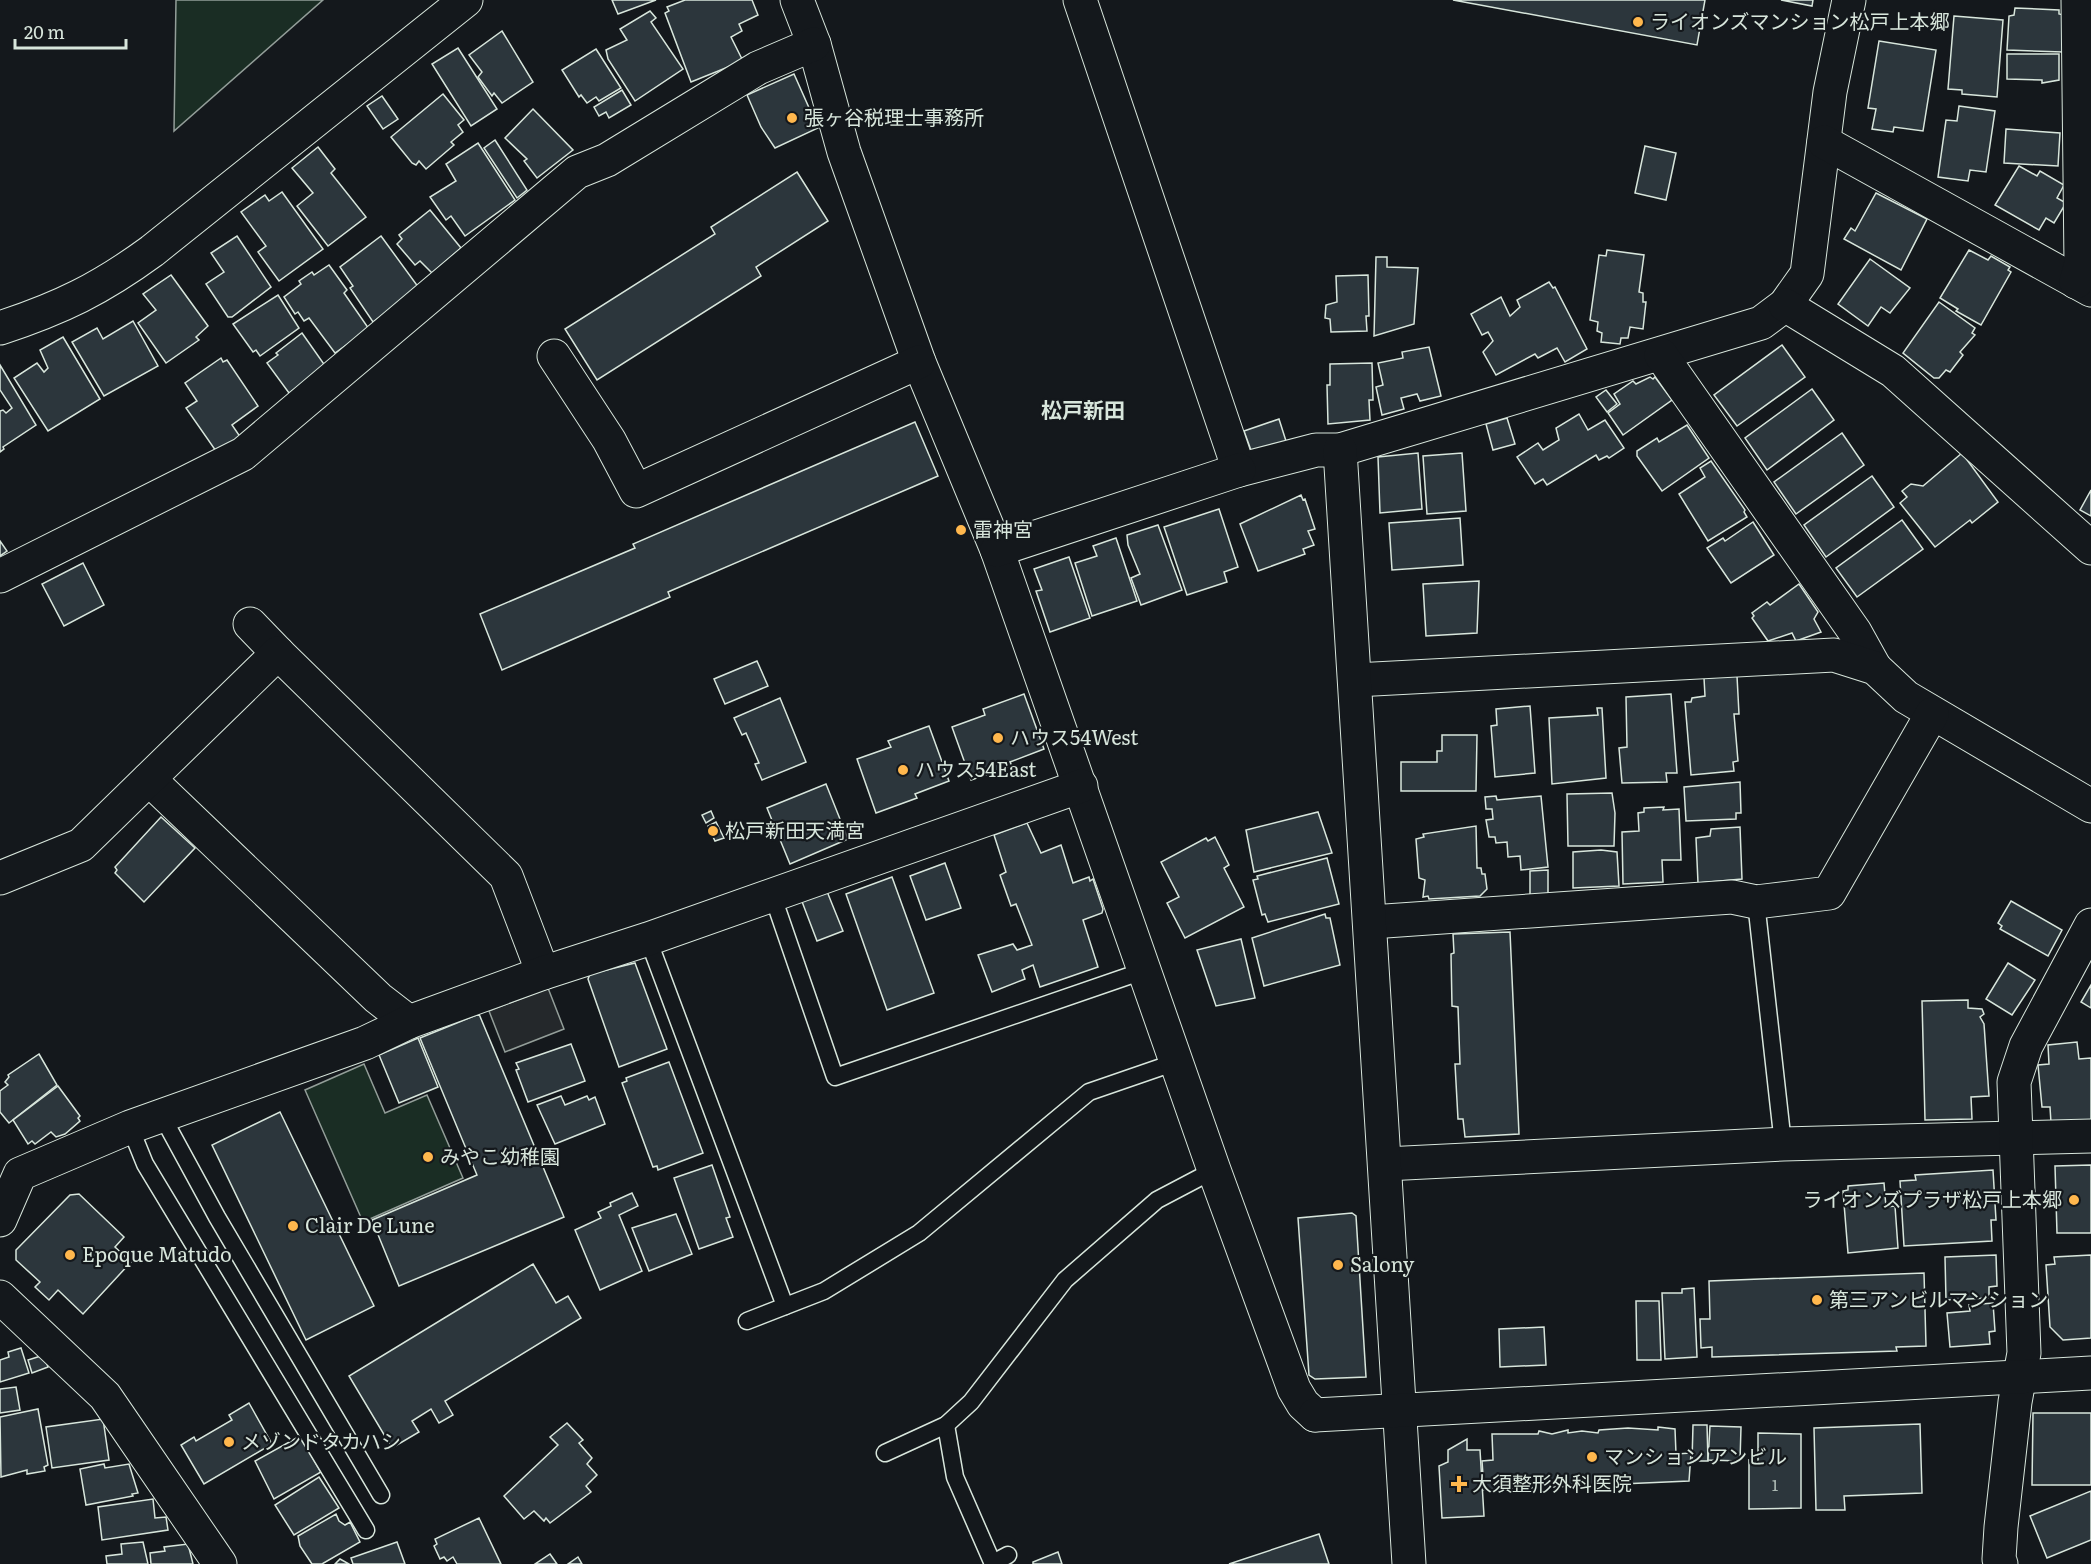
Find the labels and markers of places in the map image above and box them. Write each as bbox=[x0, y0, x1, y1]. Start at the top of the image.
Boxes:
place label: ライオンズマンション松戸上本郷 bbox=[1650, 5, 1950, 35]
marker: ライオンズマンション松戸上本郷 bbox=[1631, 15, 1645, 29]
place label: 張ヶ谷税理士事務所 bbox=[804, 101, 984, 131]
marker: 張ヶ谷税理士事務所 bbox=[785, 111, 799, 125]
place label: 雷神宮 bbox=[973, 513, 1033, 543]
marker: 雷神宮 bbox=[954, 523, 968, 537]
place label: ハウス54West bbox=[1010, 721, 1138, 751]
marker: ハウス54West bbox=[991, 731, 1005, 745]
place label: ハウス54East bbox=[915, 753, 1036, 783]
marker: ハウス54East bbox=[896, 763, 910, 777]
place label: 松戸新田天満宮 bbox=[725, 814, 865, 844]
marker: 松戸新田天満宮 bbox=[706, 824, 720, 838]
place label: みやこ幼稚園 bbox=[440, 1140, 560, 1170]
marker: みやこ幼稚園 bbox=[421, 1150, 435, 1164]
place label: ライオンズプラザ松戸上本郷 bbox=[1802, 1183, 2062, 1213]
marker: ライオンズプラザ松戸上本郷 bbox=[2067, 1193, 2081, 1207]
place label: Clair De Lune bbox=[305, 1209, 435, 1239]
marker: Clair De Lune bbox=[286, 1219, 300, 1233]
place label: Epoque Matudo bbox=[82, 1238, 232, 1268]
marker: Epoque Matudo bbox=[63, 1248, 77, 1262]
place label: Salony bbox=[1350, 1248, 1415, 1278]
marker: Salony bbox=[1331, 1258, 1345, 1272]
place label: 第三アンビルマンション bbox=[1829, 1283, 2048, 1313]
marker: 第三アンビルマンション bbox=[1810, 1293, 1824, 1307]
place label: メゾンドタカハシ bbox=[241, 1425, 401, 1455]
marker: メゾンドタカハシ bbox=[222, 1435, 236, 1449]
place label: マンション アンビル bbox=[1604, 1440, 1787, 1470]
marker: マンション アンビル bbox=[1585, 1450, 1599, 1464]
place label: 大須整形外科医院 bbox=[1472, 1467, 1632, 1497]
marker: 大須整形外科医院 bbox=[1450, 1475, 1468, 1493]

